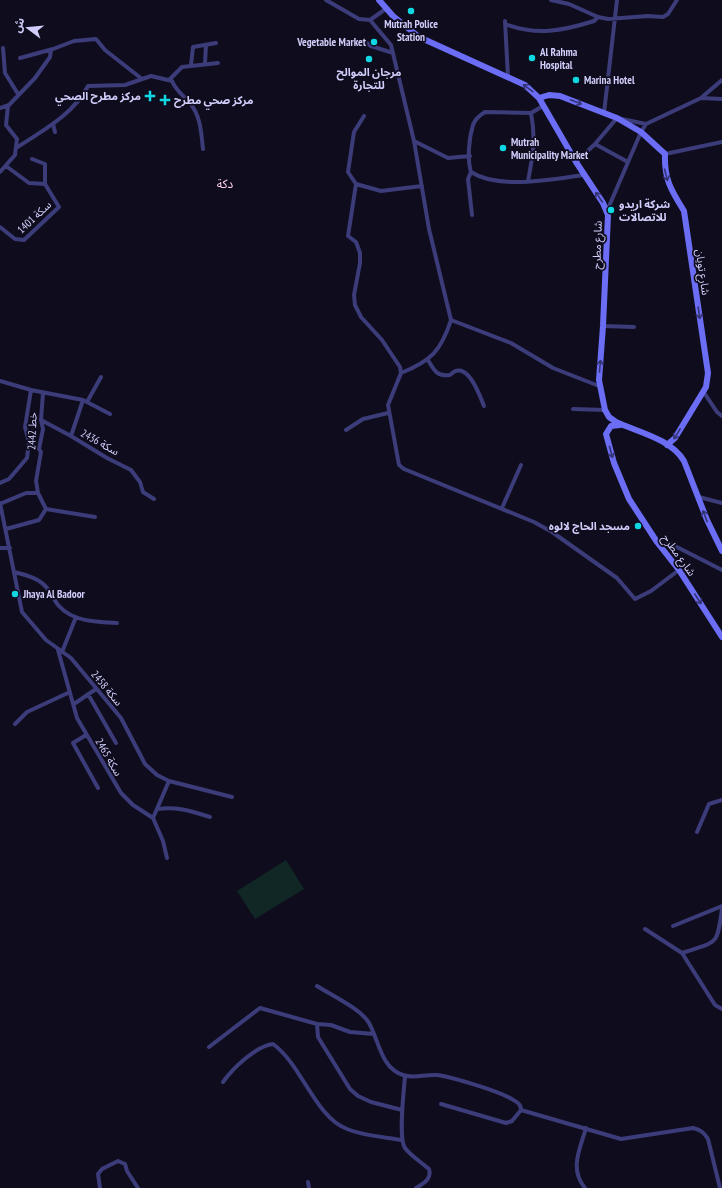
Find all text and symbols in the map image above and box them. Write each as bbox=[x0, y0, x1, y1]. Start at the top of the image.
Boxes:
marker: Mutrah Police Station bbox=[406, 6, 416, 16]
north arrow bbox=[8, 8, 48, 48]
text: ش bbox=[10, 16, 27, 34]
place label: Mutrah Police Station bbox=[384, 17, 438, 44]
place label: Vegetable Market bbox=[296, 35, 367, 49]
marker: Vegetable Market bbox=[369, 37, 379, 47]
place label: Al Rahma Hospital bbox=[539, 45, 578, 72]
marker: Al Rahma Hospital bbox=[527, 53, 537, 63]
marker: مرجان الموالح للتجارة bbox=[364, 54, 374, 64]
place label: مرجان الموالح للتجارة bbox=[336, 65, 402, 92]
place label: Marina Hotel bbox=[584, 73, 635, 87]
marker: Marina Hotel bbox=[571, 75, 581, 85]
one-way arrow bbox=[523, 84, 534, 92]
place label: مركز مطرح الصحي bbox=[55, 89, 141, 106]
marker: مركز مطرح الصحي bbox=[144, 90, 156, 102]
place label: مركز صحي مطرح bbox=[174, 93, 253, 110]
marker: مركز صحي مطرح bbox=[159, 94, 171, 106]
one-way arrow bbox=[569, 99, 581, 107]
place label: Mutrah Municipality Market bbox=[511, 135, 589, 162]
marker: Mutrah Municipality Market bbox=[498, 143, 508, 153]
one-way arrow bbox=[663, 168, 670, 181]
district label: دكة bbox=[217, 176, 234, 191]
one-way arrow bbox=[595, 191, 603, 202]
street label: 1401 سكة bbox=[14, 197, 54, 236]
place label: شركة اريدو للاتصالات bbox=[619, 197, 670, 224]
marker: شركة اريدو للاتصالات bbox=[606, 205, 616, 215]
street label: شارع مطرح bbox=[589, 220, 606, 270]
street label: شارع تويان bbox=[692, 248, 713, 296]
one-way arrow bbox=[695, 306, 703, 319]
one-way arrow bbox=[596, 360, 603, 373]
street label: 2442 خط bbox=[24, 411, 40, 450]
street label: سكة 2436 bbox=[78, 426, 122, 458]
one-way arrow bbox=[673, 428, 681, 439]
one-way arrow bbox=[608, 445, 615, 458]
one-way arrow bbox=[701, 510, 709, 522]
place label: مسجد الحاج لالوه bbox=[549, 519, 630, 534]
marker: مسجد الحاج لالوه bbox=[633, 521, 643, 531]
street label: شارع مطرح bbox=[658, 531, 699, 580]
place label: Jhaya Al Badoor bbox=[22, 587, 86, 601]
marker: Jhaya Al Badoor bbox=[10, 589, 20, 599]
one-way arrow bbox=[694, 593, 702, 604]
street label: سكة 2458 bbox=[88, 668, 126, 709]
street label: سكة 2465 bbox=[93, 735, 126, 779]

